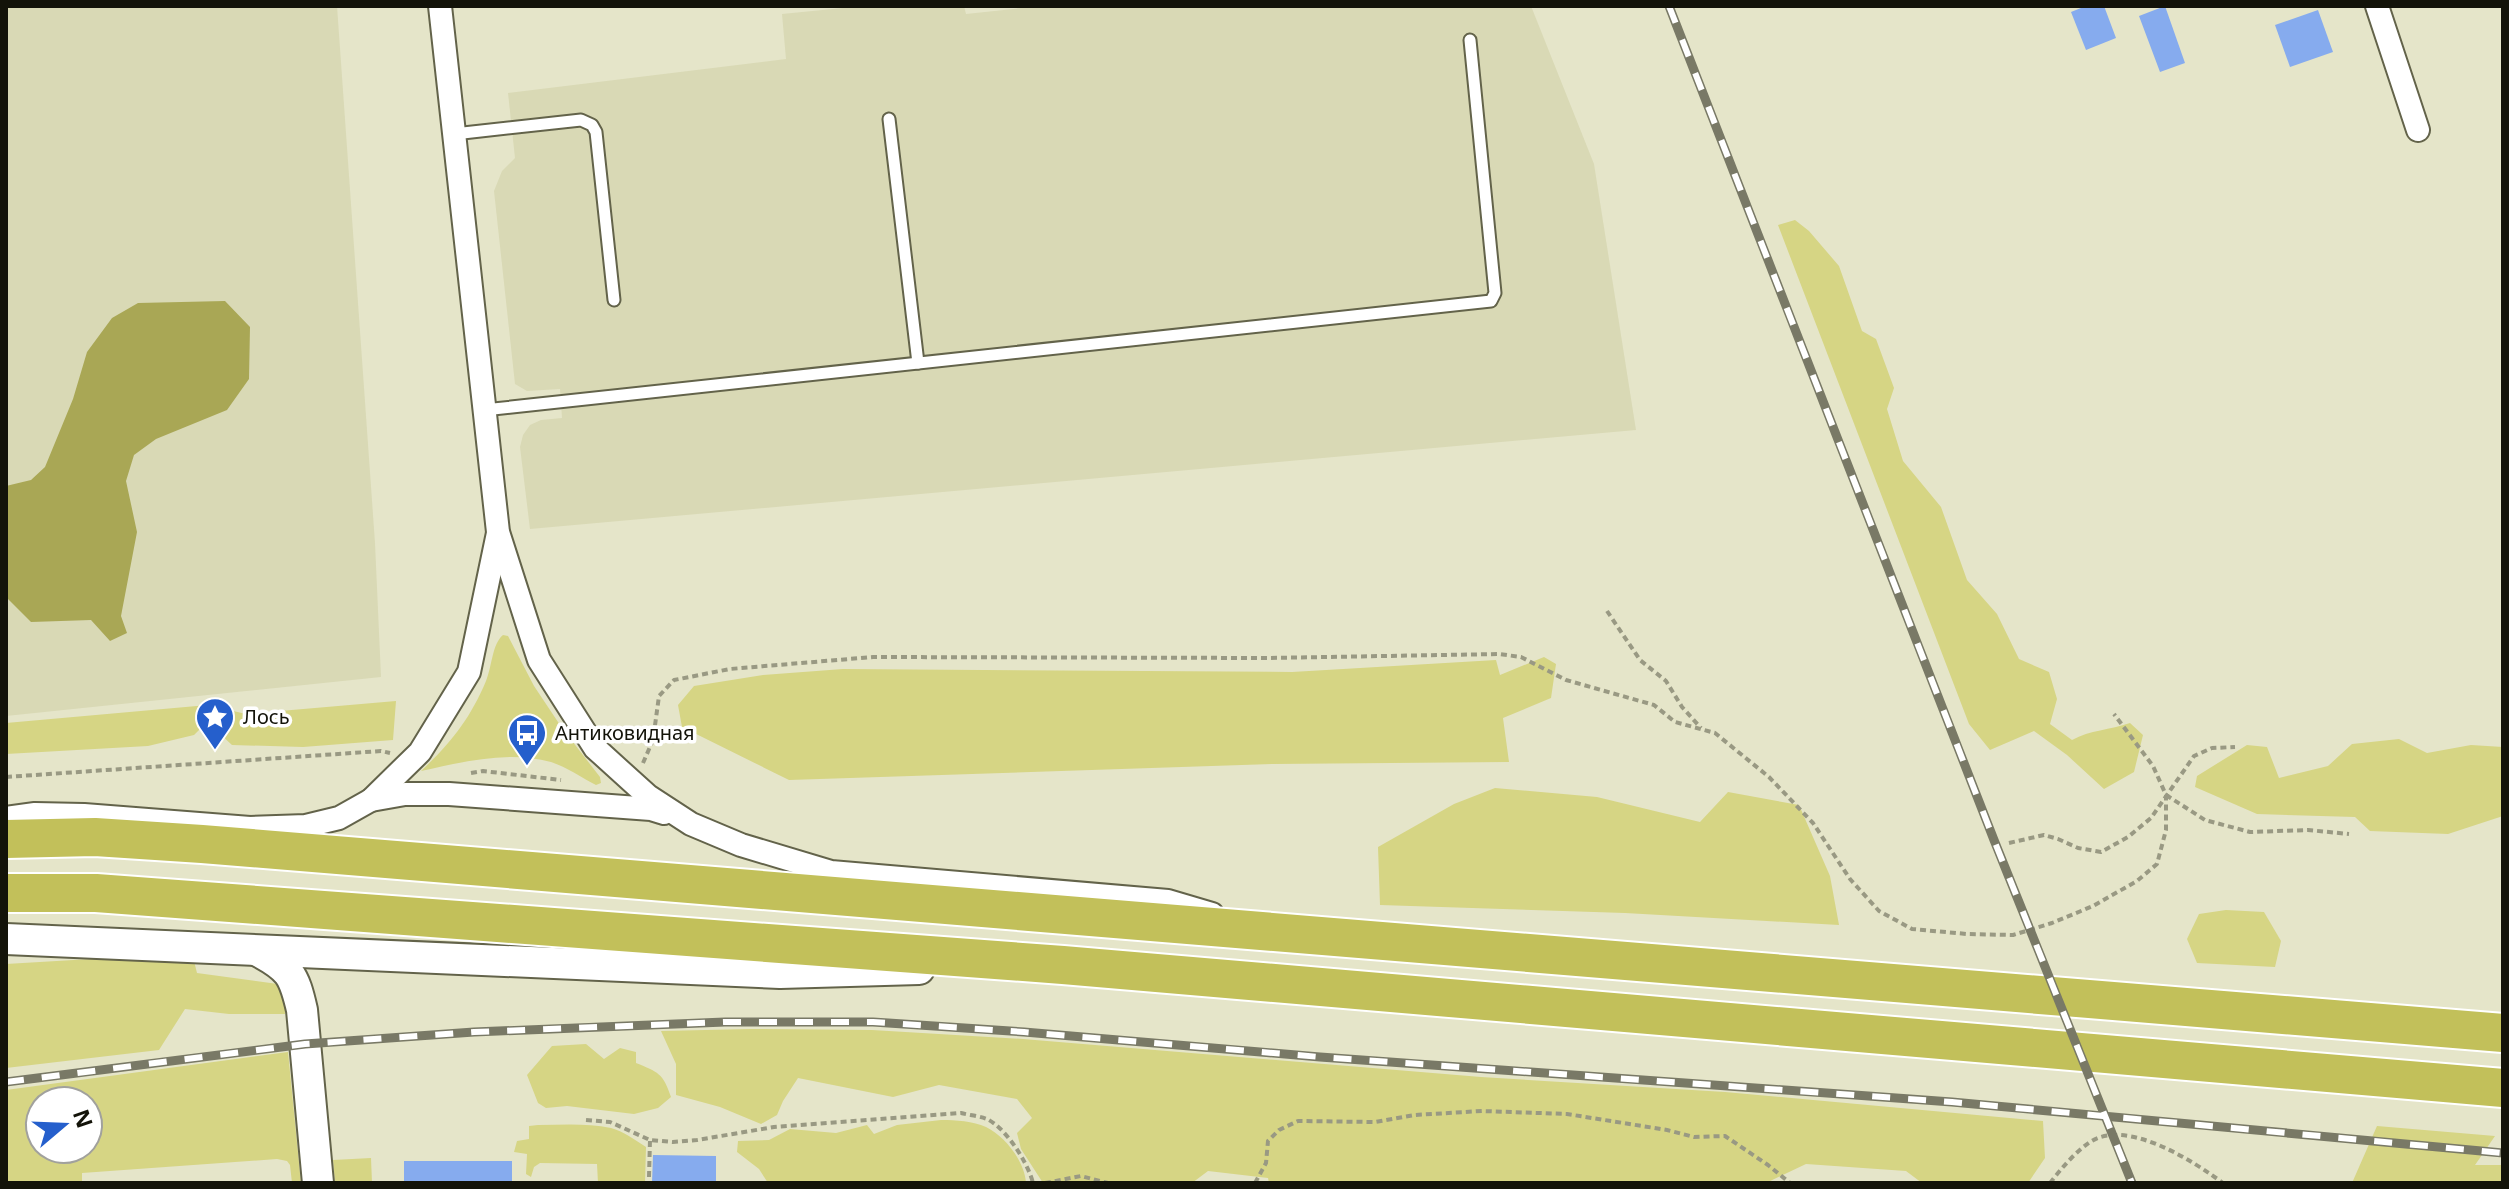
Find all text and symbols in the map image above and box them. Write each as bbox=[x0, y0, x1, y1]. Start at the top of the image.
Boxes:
place icon: Лось bbox=[194, 696, 236, 751]
place label: Лось bbox=[243, 703, 290, 730]
bus stop icon: Антиковидная bbox=[506, 712, 548, 767]
place label: Антиковидная bbox=[555, 719, 695, 746]
north arrow bbox=[24, 1085, 104, 1165]
text: N bbox=[67, 1105, 101, 1132]

